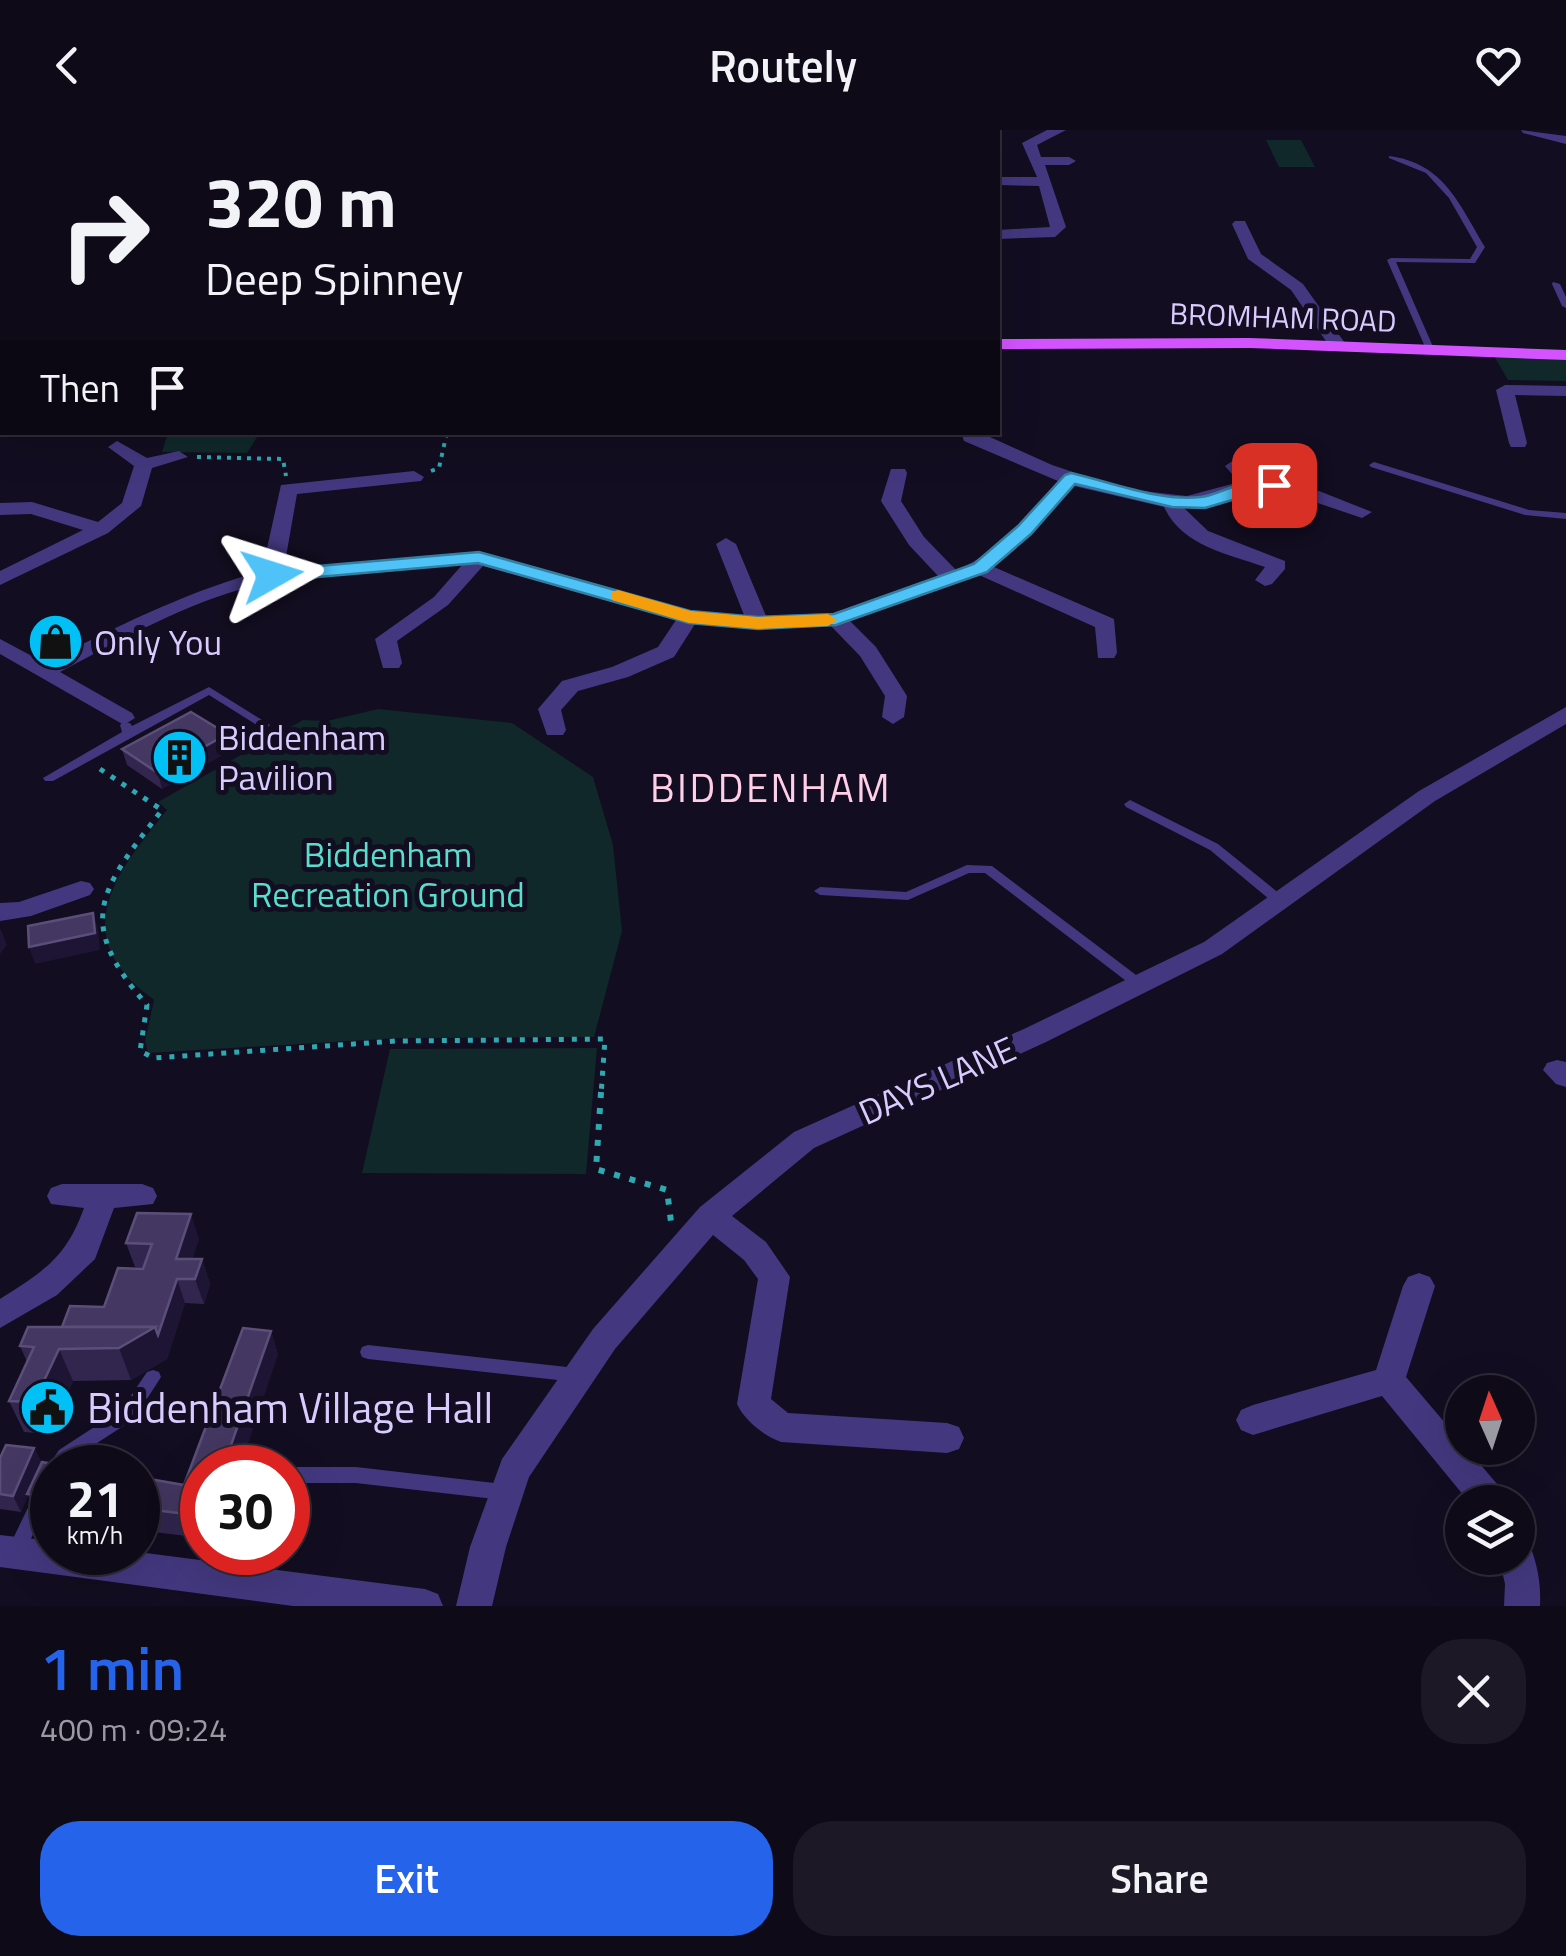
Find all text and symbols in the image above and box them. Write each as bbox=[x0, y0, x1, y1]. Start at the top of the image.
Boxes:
text: Routely bbox=[709, 31, 857, 99]
icon: back bbox=[40, 38, 95, 93]
icon: heart bbox=[1471, 38, 1526, 93]
text: 320 m bbox=[205, 148, 397, 254]
icon: right bbox=[40, 170, 170, 300]
text: Deep Spinney bbox=[205, 244, 463, 312]
street label: BROMHAM ROAD bbox=[1169, 290, 1397, 344]
text: Then bbox=[40, 359, 120, 417]
icon: arrive bbox=[140, 360, 195, 415]
pin bbox=[1232, 443, 1317, 528]
icon: arrive bbox=[1247, 458, 1302, 513]
position arrow bbox=[220, 523, 324, 627]
shop icon: Only You bbox=[25, 612, 85, 672]
place label: Only You bbox=[94, 615, 222, 669]
place label: Biddenham Pavilion bbox=[218, 710, 386, 804]
building icon: Biddenham Pavilion bbox=[149, 727, 209, 787]
district label: BIDDENHAM bbox=[650, 757, 892, 818]
park label: Biddenham Recreation Ground bbox=[251, 827, 525, 921]
street label: DAYS LANE bbox=[850, 1021, 1024, 1139]
place label: Biddenham Village Hall bbox=[87, 1375, 493, 1439]
north arrow bbox=[1445, 1375, 1535, 1465]
map controls bbox=[1445, 1375, 1535, 1575]
public building icon: Biddenham Village Hall bbox=[18, 1377, 78, 1437]
speed limit sign: 30 bbox=[180, 1445, 310, 1575]
text: 21 bbox=[67, 1460, 123, 1536]
button: layers bbox=[1445, 1485, 1535, 1575]
text: km/h bbox=[67, 1516, 123, 1554]
text: 1 min bbox=[40, 1622, 184, 1713]
button: close bbox=[1421, 1639, 1526, 1744]
text: 400 m · 09:24 bbox=[40, 1705, 227, 1753]
button: Exit bbox=[40, 1821, 773, 1936]
button: Share bbox=[793, 1821, 1526, 1936]

